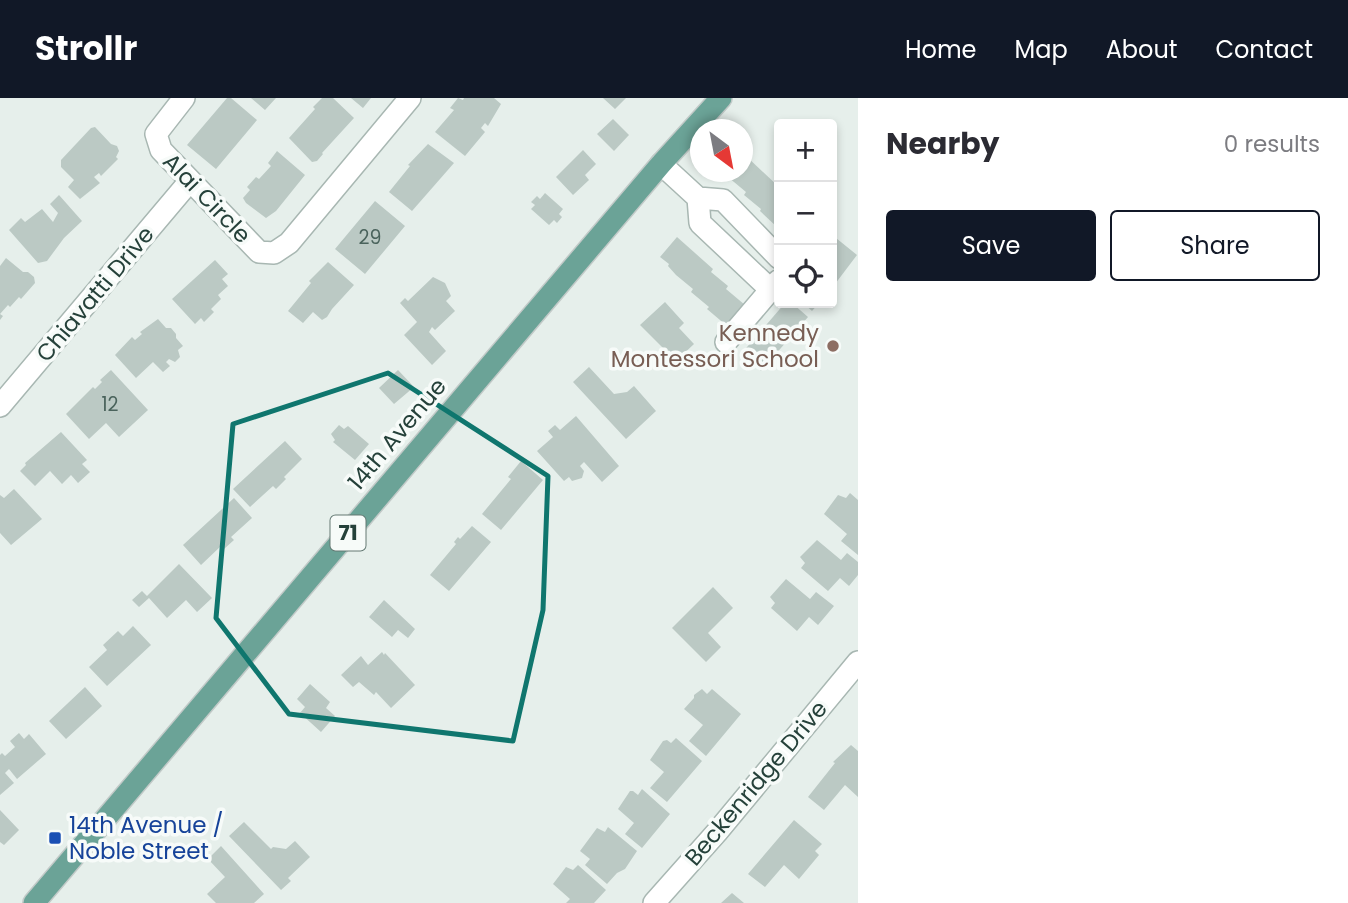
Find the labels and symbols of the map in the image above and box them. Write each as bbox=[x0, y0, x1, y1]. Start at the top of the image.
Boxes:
north arrow bbox=[690, 119, 753, 182]
street label: Alai Circle bbox=[156, 146, 258, 250]
street label: Chiavatti Drive bbox=[29, 219, 161, 369]
house number: 29 bbox=[359, 224, 381, 251]
place label: Kennedy Montessori School bbox=[611, 317, 819, 375]
marker: Kennedy Montessori School bbox=[825, 338, 841, 354]
street label: 14th Avenue bbox=[341, 371, 453, 497]
house number: 12 bbox=[101, 391, 119, 418]
road number: 71 bbox=[330, 516, 366, 550]
street label: Beckenridge Drive bbox=[677, 694, 835, 872]
place label: 14th Avenue / Noble Street bbox=[69, 809, 224, 867]
marker: 14th Avenue / Noble Street bbox=[47, 830, 63, 846]

